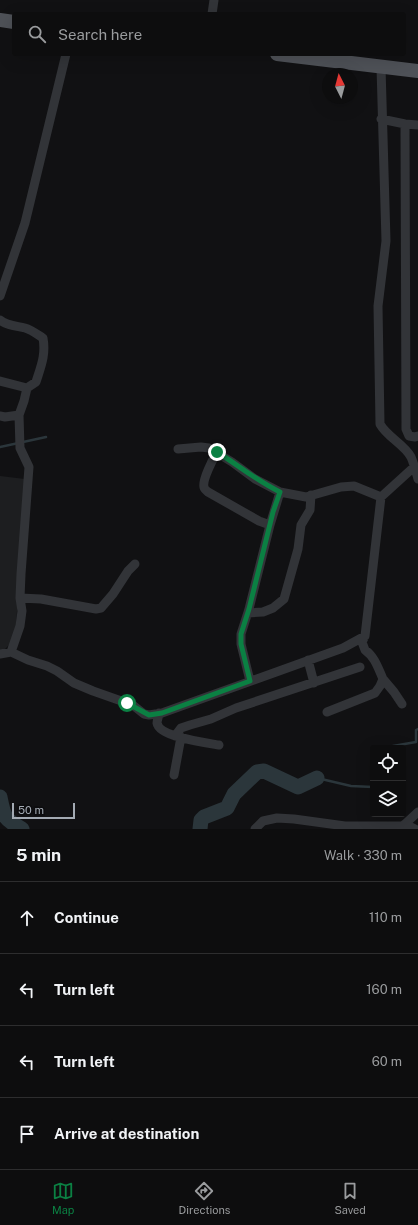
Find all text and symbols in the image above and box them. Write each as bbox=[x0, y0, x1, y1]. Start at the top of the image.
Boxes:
search box bbox=[12, 12, 406, 56]
icon: search bbox=[26, 23, 48, 45]
text: Search here bbox=[58, 26, 142, 43]
north arrow bbox=[322, 68, 358, 104]
route end bbox=[208, 443, 226, 461]
route start bbox=[118, 694, 136, 712]
map controls bbox=[370, 745, 406, 817]
button: locate bbox=[370, 745, 406, 781]
button: layers bbox=[370, 781, 406, 817]
scale bar bbox=[12, 801, 75, 820]
text: 50 m bbox=[18, 804, 44, 816]
text: 5 min bbox=[16, 845, 61, 865]
text: Walk · 330 m bbox=[324, 848, 402, 863]
icon: ahead bbox=[16, 907, 38, 929]
text: Continue bbox=[54, 909, 119, 926]
text: 110 m bbox=[369, 910, 402, 925]
icon: left bbox=[16, 979, 38, 1001]
text: Turn left bbox=[54, 981, 115, 998]
text: 160 m bbox=[366, 982, 402, 997]
icon: left bbox=[16, 1051, 38, 1073]
text: Turn left bbox=[54, 1053, 115, 1070]
text: 60 m bbox=[372, 1054, 402, 1069]
icon: arrive bbox=[16, 1123, 38, 1145]
text: Arrive at destination bbox=[54, 1125, 199, 1142]
tab: Map bbox=[52, 1180, 74, 1216]
tab: Directions bbox=[179, 1180, 230, 1216]
tab: Saved bbox=[334, 1180, 366, 1216]

